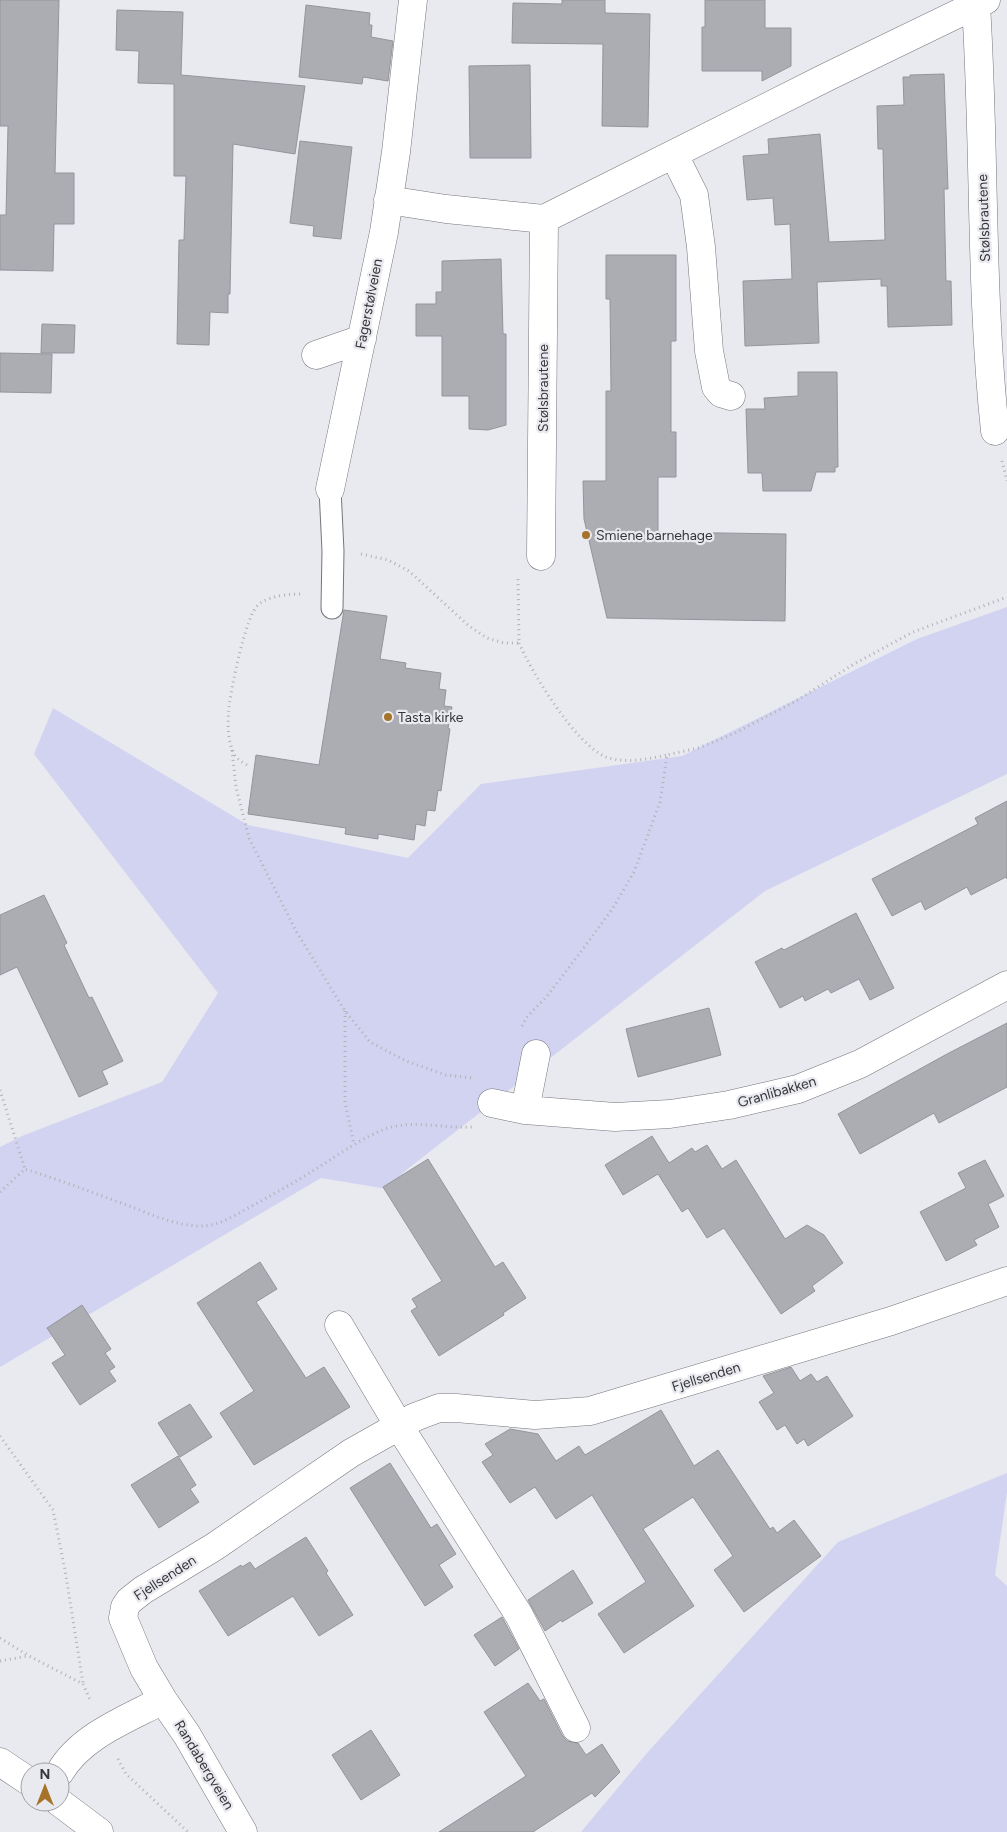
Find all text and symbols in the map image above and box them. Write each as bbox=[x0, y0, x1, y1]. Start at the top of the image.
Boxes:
street label: Stølsbrautene bbox=[974, 173, 994, 262]
street label: Fagerstølveien bbox=[352, 257, 386, 351]
street label: Stølsbrautene bbox=[535, 344, 552, 432]
place label: Smiene barnehage bbox=[596, 527, 713, 544]
marker: Smiene barnehage bbox=[580, 529, 592, 541]
place label: Tasta kirke bbox=[398, 709, 464, 726]
marker: Tasta kirke bbox=[382, 711, 394, 723]
street label: Granlibakken bbox=[736, 1073, 818, 1111]
street label: Fjellsenden bbox=[670, 1358, 743, 1395]
street label: Fjellsenden bbox=[131, 1551, 199, 1604]
street label: Randabergveien bbox=[171, 1717, 237, 1813]
north arrow bbox=[20, 1762, 70, 1812]
text: N bbox=[40, 1766, 50, 1783]

